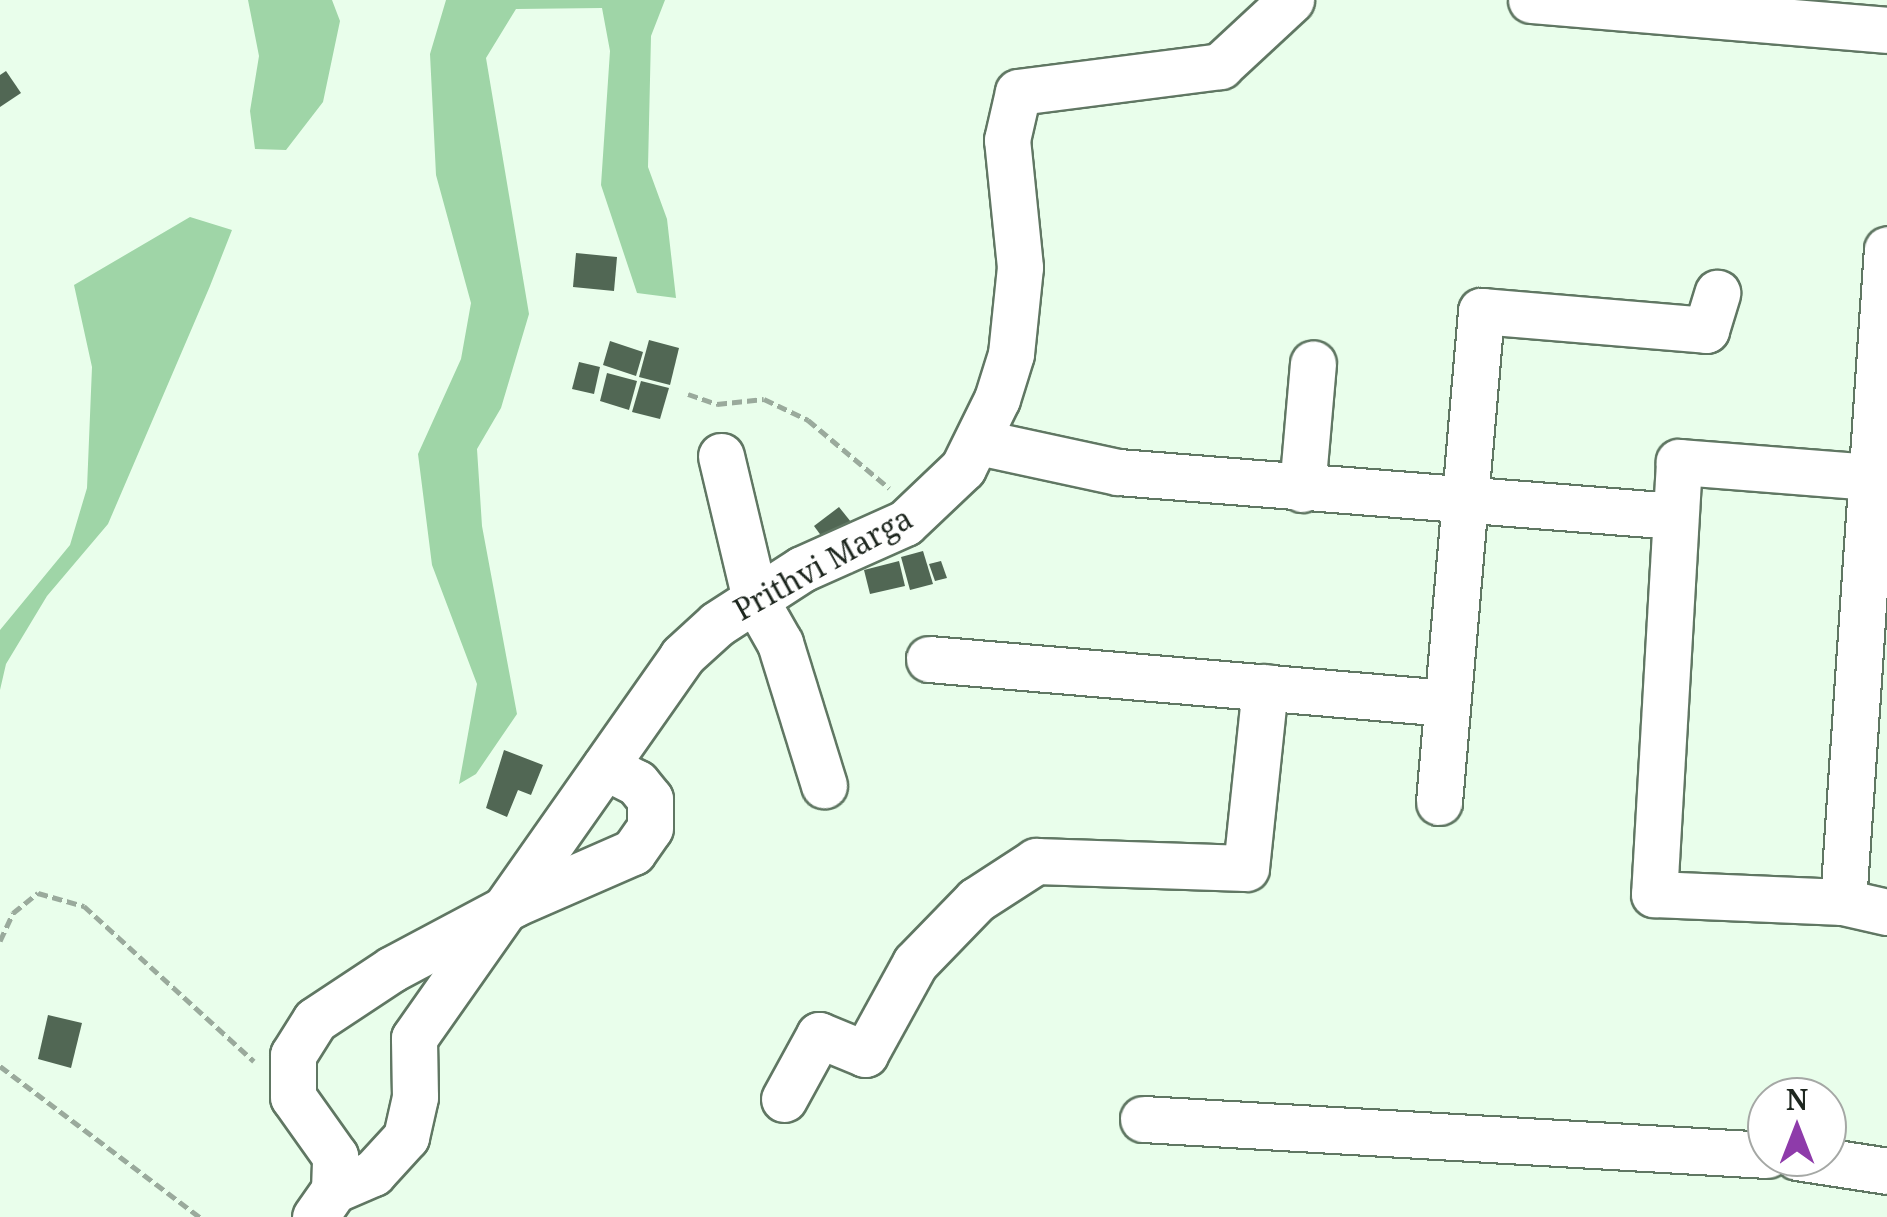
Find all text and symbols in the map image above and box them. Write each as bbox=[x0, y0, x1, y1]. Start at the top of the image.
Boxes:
street label: Prithvi Marga bbox=[728, 500, 918, 628]
north arrow bbox=[1747, 1077, 1847, 1177]
text: N bbox=[1786, 1080, 1808, 1118]

